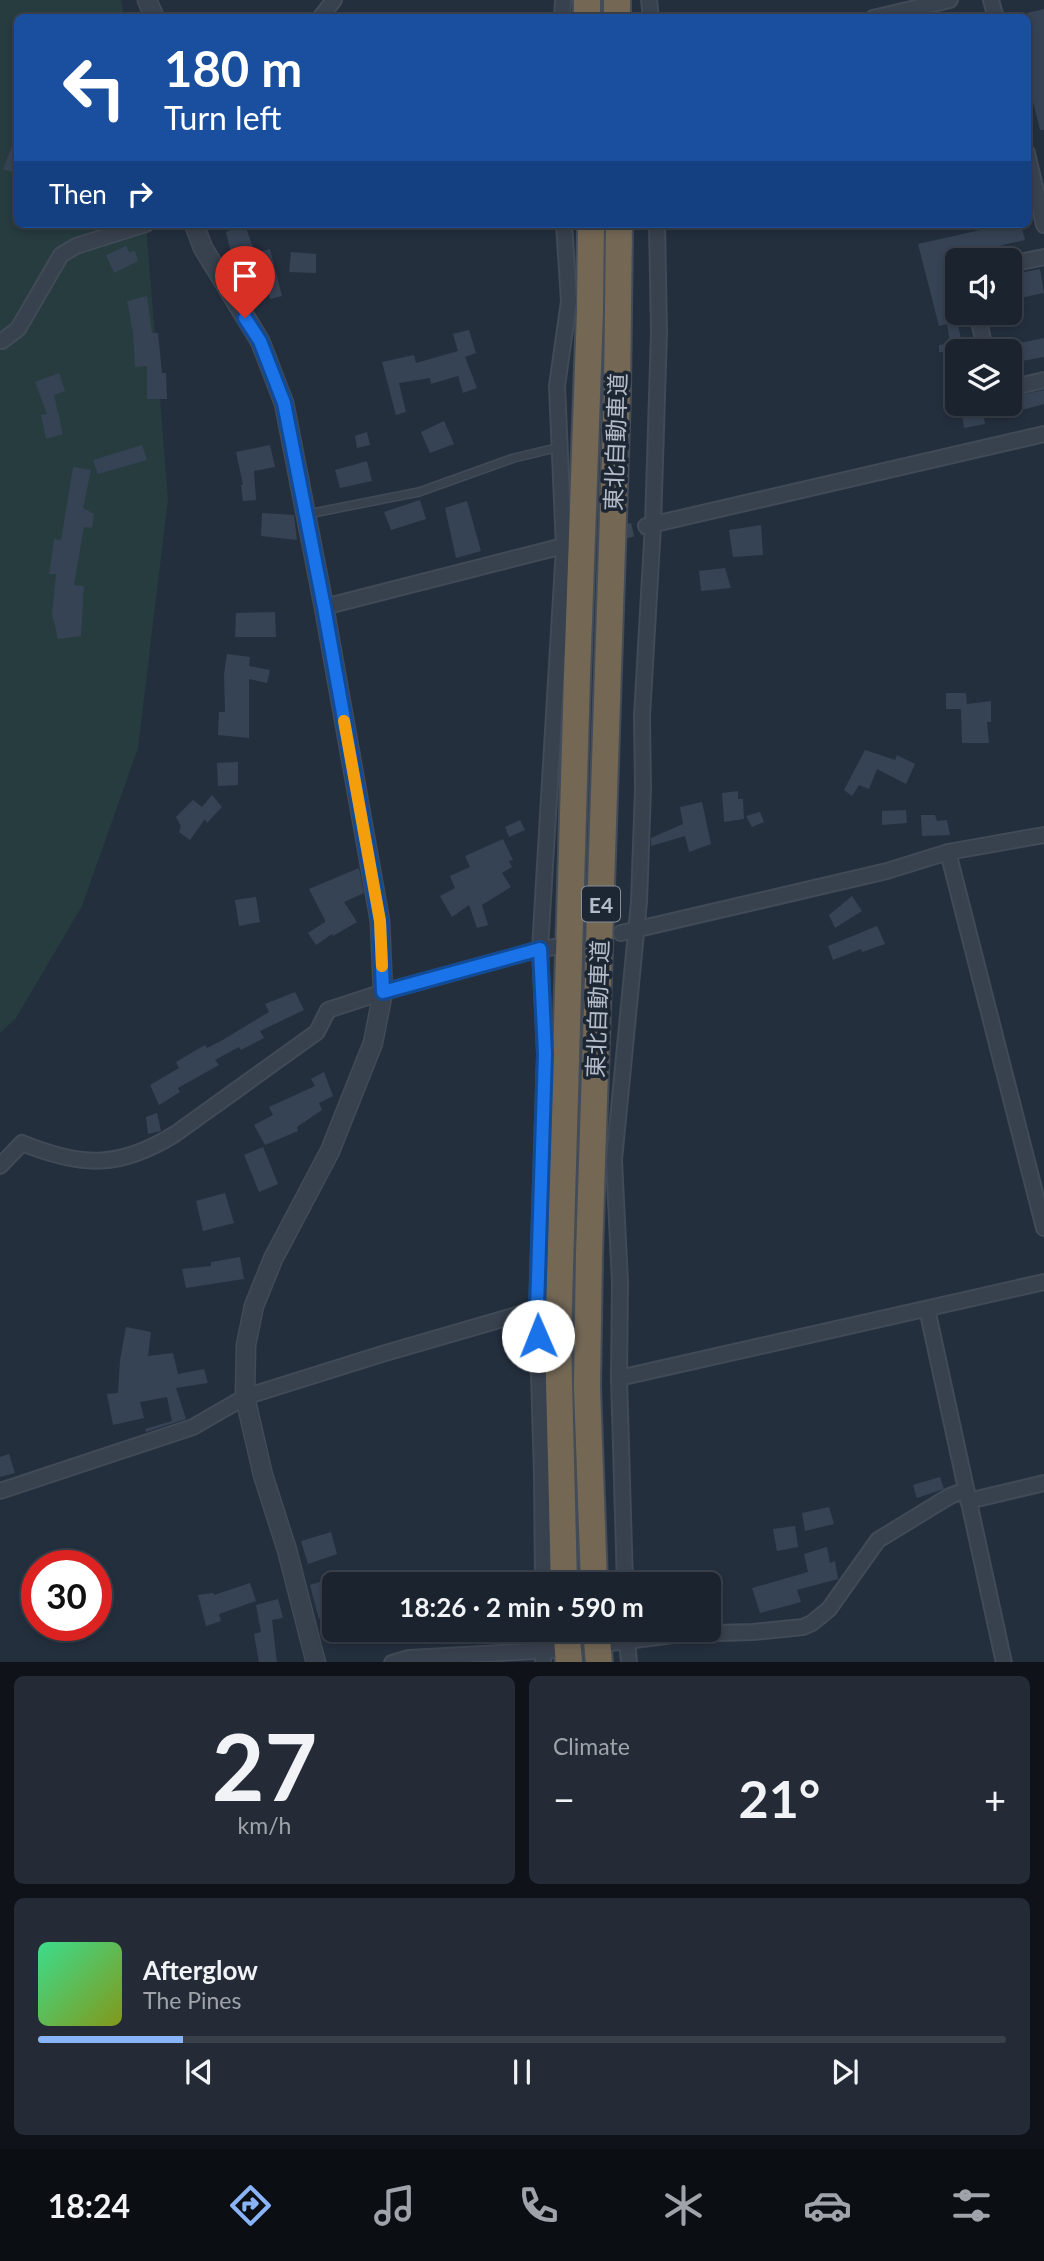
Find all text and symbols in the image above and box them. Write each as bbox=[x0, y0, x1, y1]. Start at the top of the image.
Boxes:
text: 180 m bbox=[164, 39, 302, 97]
icon: left bbox=[49, 42, 140, 133]
text: Turn left bbox=[164, 98, 281, 137]
icon: right bbox=[121, 175, 159, 213]
text: Then bbox=[49, 178, 107, 210]
pin bbox=[215, 246, 275, 318]
map controls bbox=[945, 248, 1022, 416]
button: sound bbox=[945, 248, 1022, 325]
icon: arrive bbox=[226, 257, 264, 295]
button: layers bbox=[945, 339, 1022, 416]
street label: 東北自動車道 bbox=[599, 373, 631, 511]
road number: E4 bbox=[582, 886, 620, 922]
street label: 東北自動車道 bbox=[581, 940, 613, 1078]
position arrow bbox=[501, 1299, 575, 1373]
speed limit sign: 30 bbox=[21, 1550, 112, 1641]
text: 18:26 · 2 min · 590 m bbox=[399, 1591, 644, 1623]
text: 27 bbox=[212, 1711, 317, 1820]
text: Climate bbox=[553, 1732, 630, 1760]
text: 21° bbox=[739, 1767, 820, 1829]
text: − bbox=[553, 1776, 575, 1822]
text: + bbox=[984, 1776, 1006, 1822]
text: km/h bbox=[238, 1811, 291, 1839]
text: Afterglow bbox=[143, 1954, 258, 1986]
text: The Pines bbox=[143, 1986, 241, 2014]
icon: previous bbox=[180, 2053, 218, 2091]
icon: pause bbox=[503, 2053, 541, 2091]
icon: next bbox=[826, 2053, 864, 2091]
icon: directions bbox=[226, 2181, 275, 2230]
icon: music bbox=[370, 2181, 419, 2230]
icon: phone bbox=[514, 2181, 563, 2230]
icon: climate bbox=[659, 2181, 708, 2230]
icon: car bbox=[803, 2181, 852, 2230]
icon: filters bbox=[947, 2181, 996, 2230]
text: 18:24 bbox=[48, 2186, 130, 2225]

